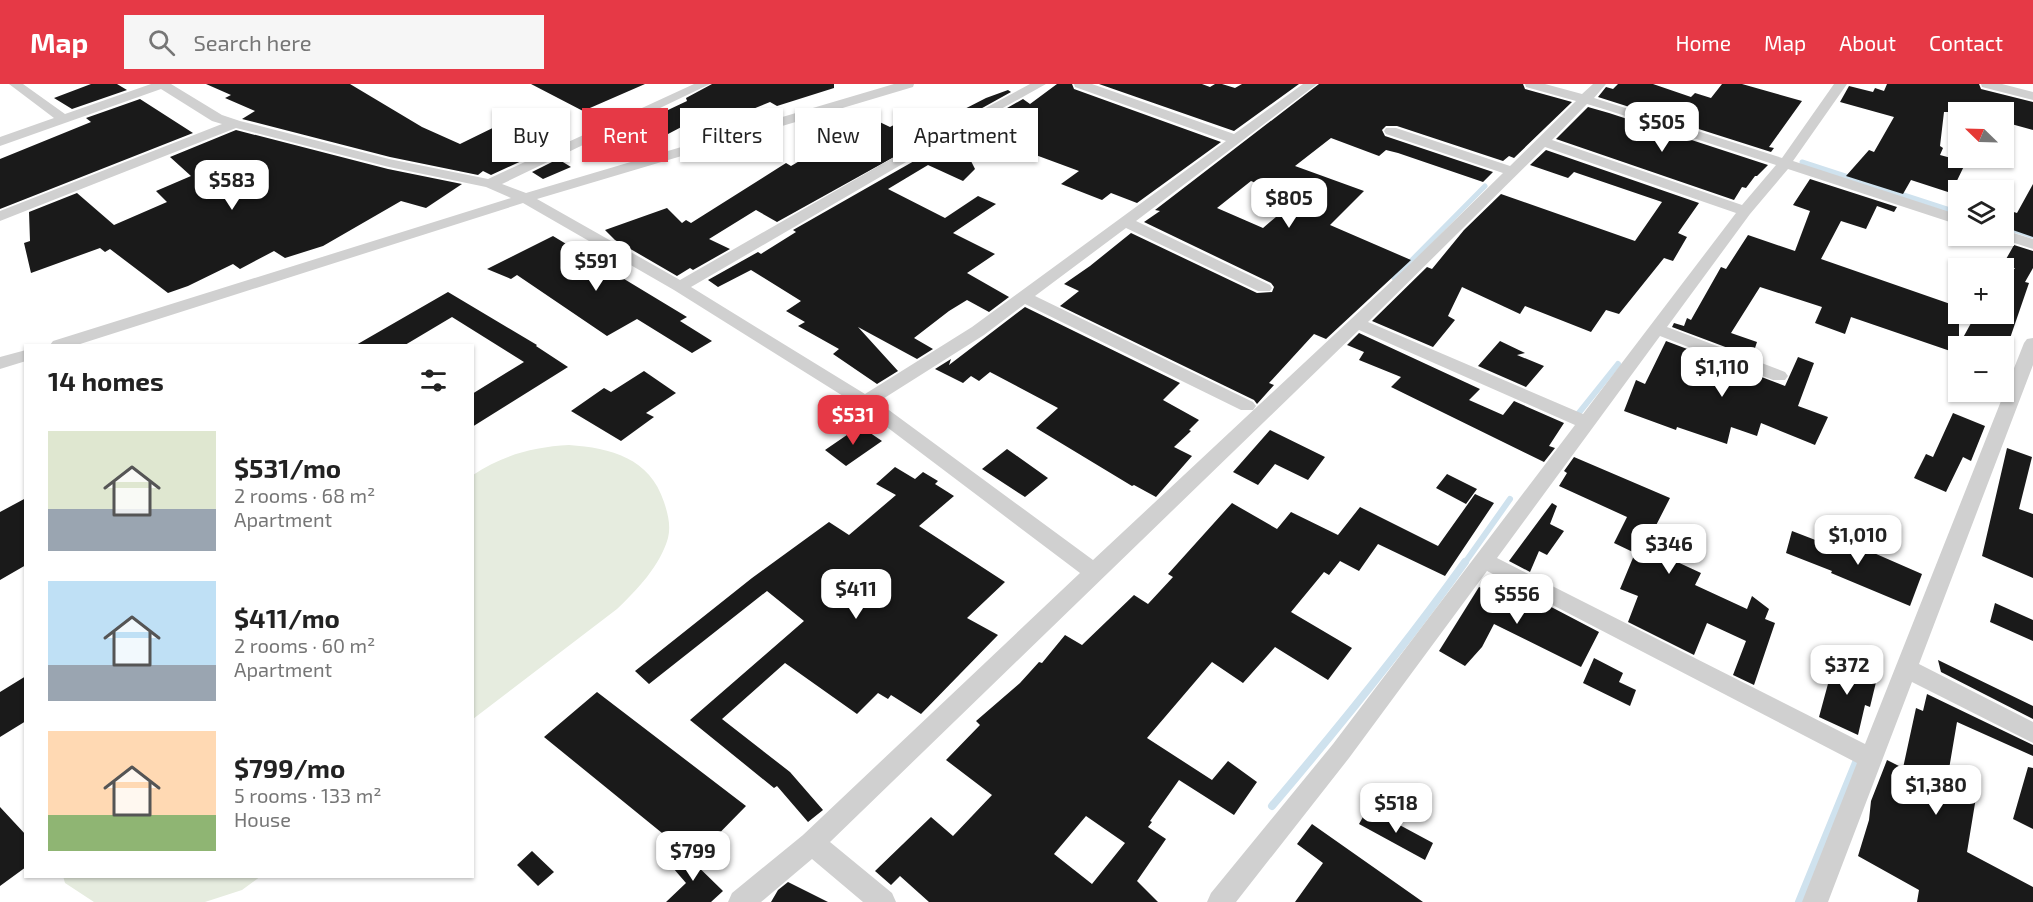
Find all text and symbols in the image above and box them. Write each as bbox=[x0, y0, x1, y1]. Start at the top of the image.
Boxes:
search box bbox=[124, 15, 544, 69]
text: Map bbox=[30, 25, 88, 59]
icon: search bbox=[145, 26, 178, 59]
text: Search here bbox=[193, 29, 312, 55]
text: Home bbox=[1675, 30, 1731, 55]
text: Map bbox=[1764, 30, 1806, 55]
text: About bbox=[1839, 30, 1896, 55]
text: Contact bbox=[1929, 30, 2003, 55]
pin: $505 bbox=[1626, 102, 1698, 153]
north arrow bbox=[1948, 102, 2014, 168]
map controls bbox=[1948, 102, 2014, 402]
chip: Buy bbox=[492, 108, 570, 162]
chip: Rent bbox=[582, 108, 668, 162]
chip: Filters bbox=[680, 108, 783, 162]
chip: New bbox=[795, 108, 881, 162]
chip: Apartment bbox=[893, 108, 1038, 162]
text: $505 bbox=[1639, 109, 1685, 133]
pin: $583 bbox=[196, 160, 268, 211]
text: $583 bbox=[209, 167, 255, 191]
pin: $805 bbox=[1253, 178, 1325, 229]
button: layers bbox=[1948, 180, 2014, 246]
text: $805 bbox=[1265, 185, 1313, 209]
pin: $591 bbox=[560, 241, 632, 292]
text: $591 bbox=[574, 248, 618, 272]
button: + bbox=[1948, 258, 2014, 324]
button: − bbox=[1948, 336, 2014, 402]
pin: $1,110 bbox=[1673, 347, 1771, 398]
text: $1,110 bbox=[1695, 354, 1749, 378]
icon: filters bbox=[417, 364, 450, 397]
text: 14 homes bbox=[48, 365, 164, 396]
pin: $531 bbox=[817, 395, 889, 446]
text: $531 bbox=[832, 402, 874, 426]
text: $531/mo bbox=[234, 452, 341, 483]
icon: home bbox=[96, 455, 168, 527]
text: 2 rooms · 68 m² bbox=[234, 483, 375, 507]
text: Apartment bbox=[234, 507, 332, 531]
pin: $1,010 bbox=[1809, 515, 1907, 566]
text: $1,010 bbox=[1829, 522, 1887, 546]
pin: $346 bbox=[1633, 524, 1705, 575]
text: $346 bbox=[1645, 531, 1693, 555]
pin: $411 bbox=[820, 569, 892, 620]
pin: $556 bbox=[1481, 574, 1553, 625]
text: $411 bbox=[835, 576, 877, 600]
text: $556 bbox=[1494, 581, 1540, 605]
text: $411/mo bbox=[234, 602, 340, 633]
icon: home bbox=[96, 605, 168, 677]
text: 2 rooms · 60 m² bbox=[234, 633, 375, 657]
pin: $372 bbox=[1811, 645, 1883, 696]
text: $372 bbox=[1824, 652, 1870, 676]
text: Apartment bbox=[234, 657, 332, 681]
text: $799/mo bbox=[234, 752, 345, 783]
icon: home bbox=[96, 755, 168, 827]
pin: $1,380 bbox=[1887, 765, 1985, 816]
text: $1,380 bbox=[1905, 772, 1967, 796]
text: 5 rooms · 133 m² bbox=[234, 783, 381, 807]
pin: $518 bbox=[1360, 783, 1432, 834]
text: $518 bbox=[1374, 790, 1418, 814]
text: House bbox=[234, 807, 291, 831]
pin: $799 bbox=[657, 831, 729, 882]
text: $799 bbox=[670, 838, 716, 862]

